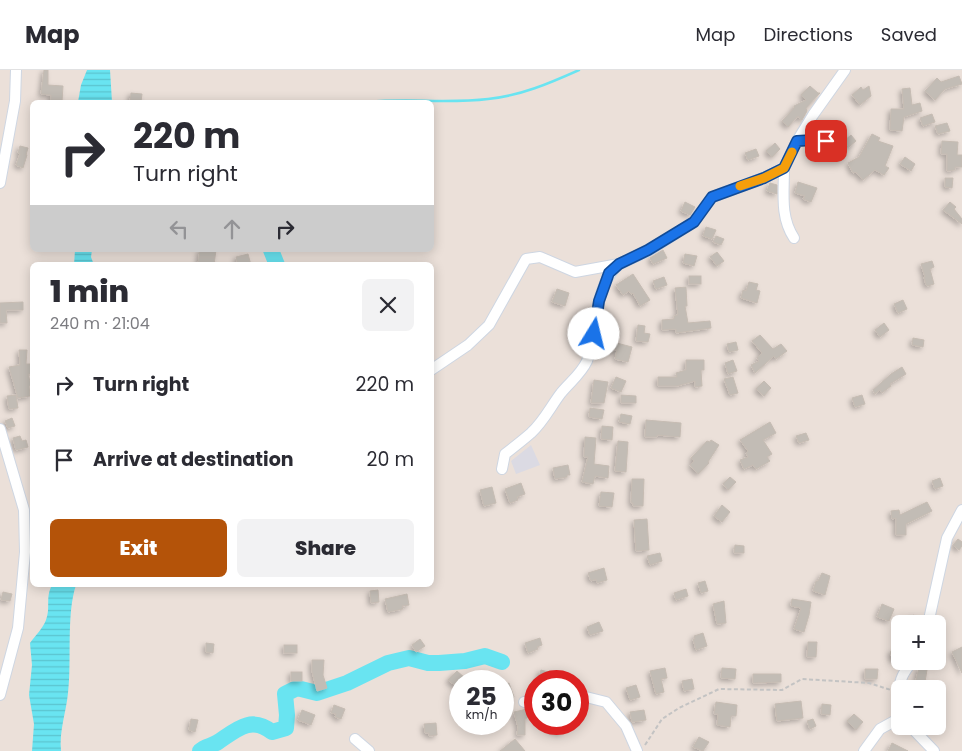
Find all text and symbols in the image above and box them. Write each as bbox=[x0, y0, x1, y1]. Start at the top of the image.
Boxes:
text: Map bbox=[25, 18, 80, 51]
text: Map bbox=[696, 22, 735, 47]
text: Directions bbox=[763, 22, 853, 47]
text: Saved bbox=[881, 22, 937, 47]
text: 220 m bbox=[133, 111, 240, 160]
icon: right bbox=[50, 120, 115, 185]
pin bbox=[805, 120, 847, 162]
icon: arrive bbox=[812, 127, 840, 155]
text: Turn right bbox=[133, 158, 238, 189]
icon: left bbox=[165, 215, 193, 243]
icon: ahead bbox=[218, 215, 246, 243]
icon: right bbox=[271, 215, 299, 243]
text: 1 min bbox=[50, 270, 129, 313]
button: close bbox=[362, 279, 414, 331]
position arrow bbox=[567, 307, 619, 359]
text: 240 m · 21:04 bbox=[50, 312, 150, 335]
icon: right bbox=[50, 371, 78, 399]
text: Turn right bbox=[93, 371, 189, 398]
text: 220 m bbox=[356, 371, 414, 398]
icon: arrive bbox=[50, 446, 78, 474]
text: Arrive at destination bbox=[93, 446, 294, 473]
text: 20 m bbox=[366, 446, 414, 473]
button: Exit bbox=[50, 519, 227, 577]
button: Share bbox=[237, 519, 414, 577]
map controls bbox=[891, 615, 946, 735]
button: + bbox=[891, 615, 946, 670]
speed limit sign: 30 bbox=[524, 670, 589, 735]
text: 25 bbox=[466, 679, 497, 714]
button: − bbox=[891, 680, 946, 735]
text: km/h bbox=[466, 706, 497, 723]

